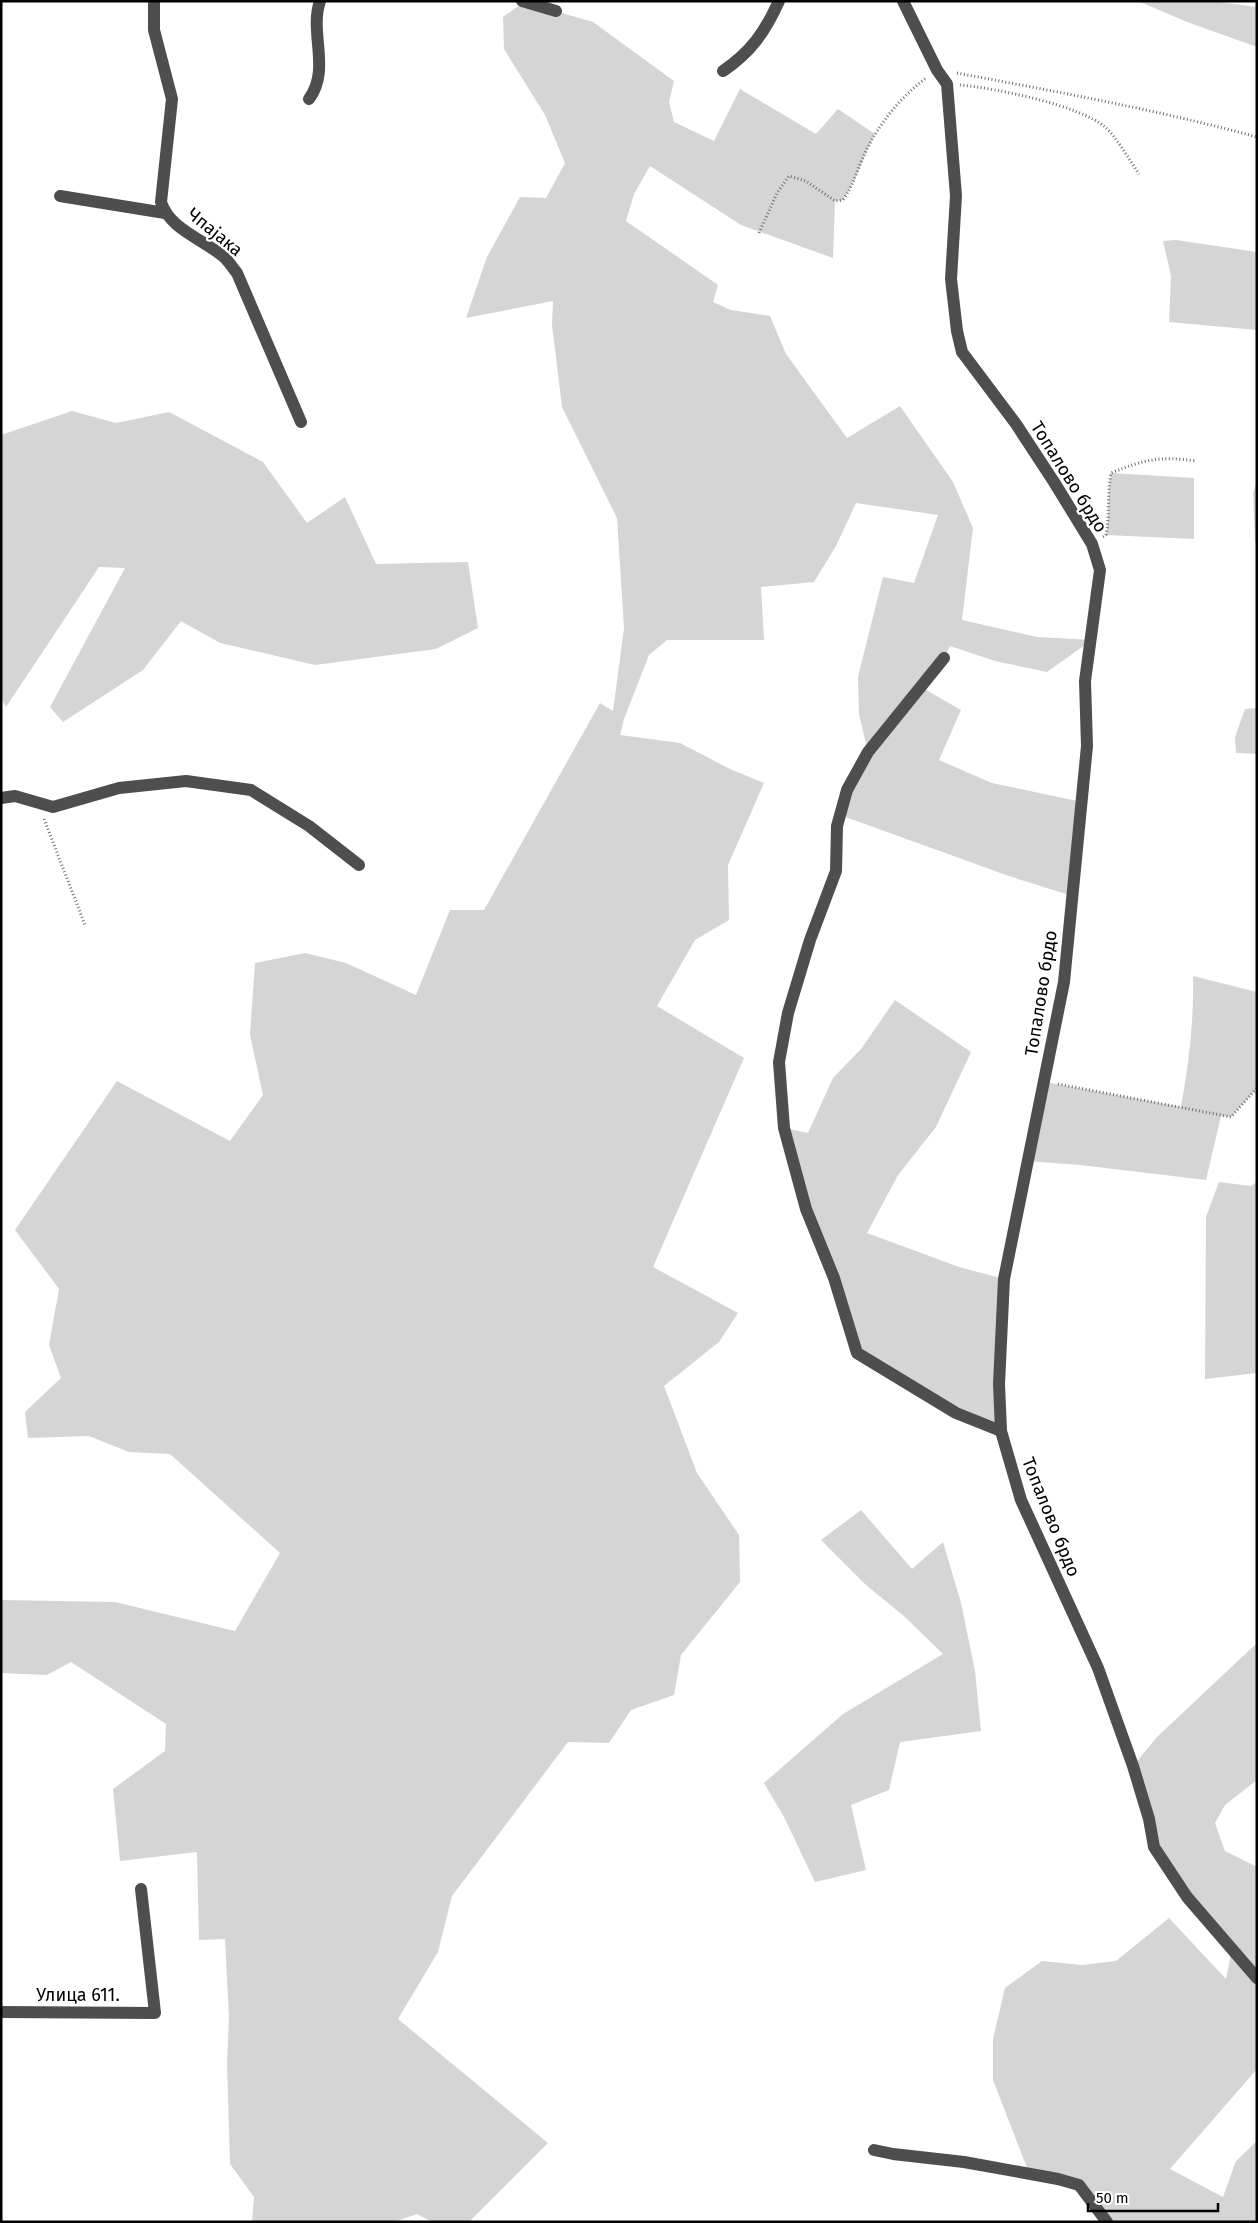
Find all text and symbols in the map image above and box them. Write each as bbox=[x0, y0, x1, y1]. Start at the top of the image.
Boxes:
street label: Чпајака bbox=[183, 203, 247, 261]
street label: Топалово брдо bbox=[1026, 417, 1112, 537]
street label: Топалово брдо bbox=[1020, 929, 1062, 1057]
street label: Топалово брдо bbox=[1017, 1454, 1085, 1580]
street label: Улица 611. bbox=[36, 1984, 120, 2006]
scale bar bbox=[1088, 2180, 1218, 2212]
text: 50 m bbox=[1096, 2189, 1129, 2207]

